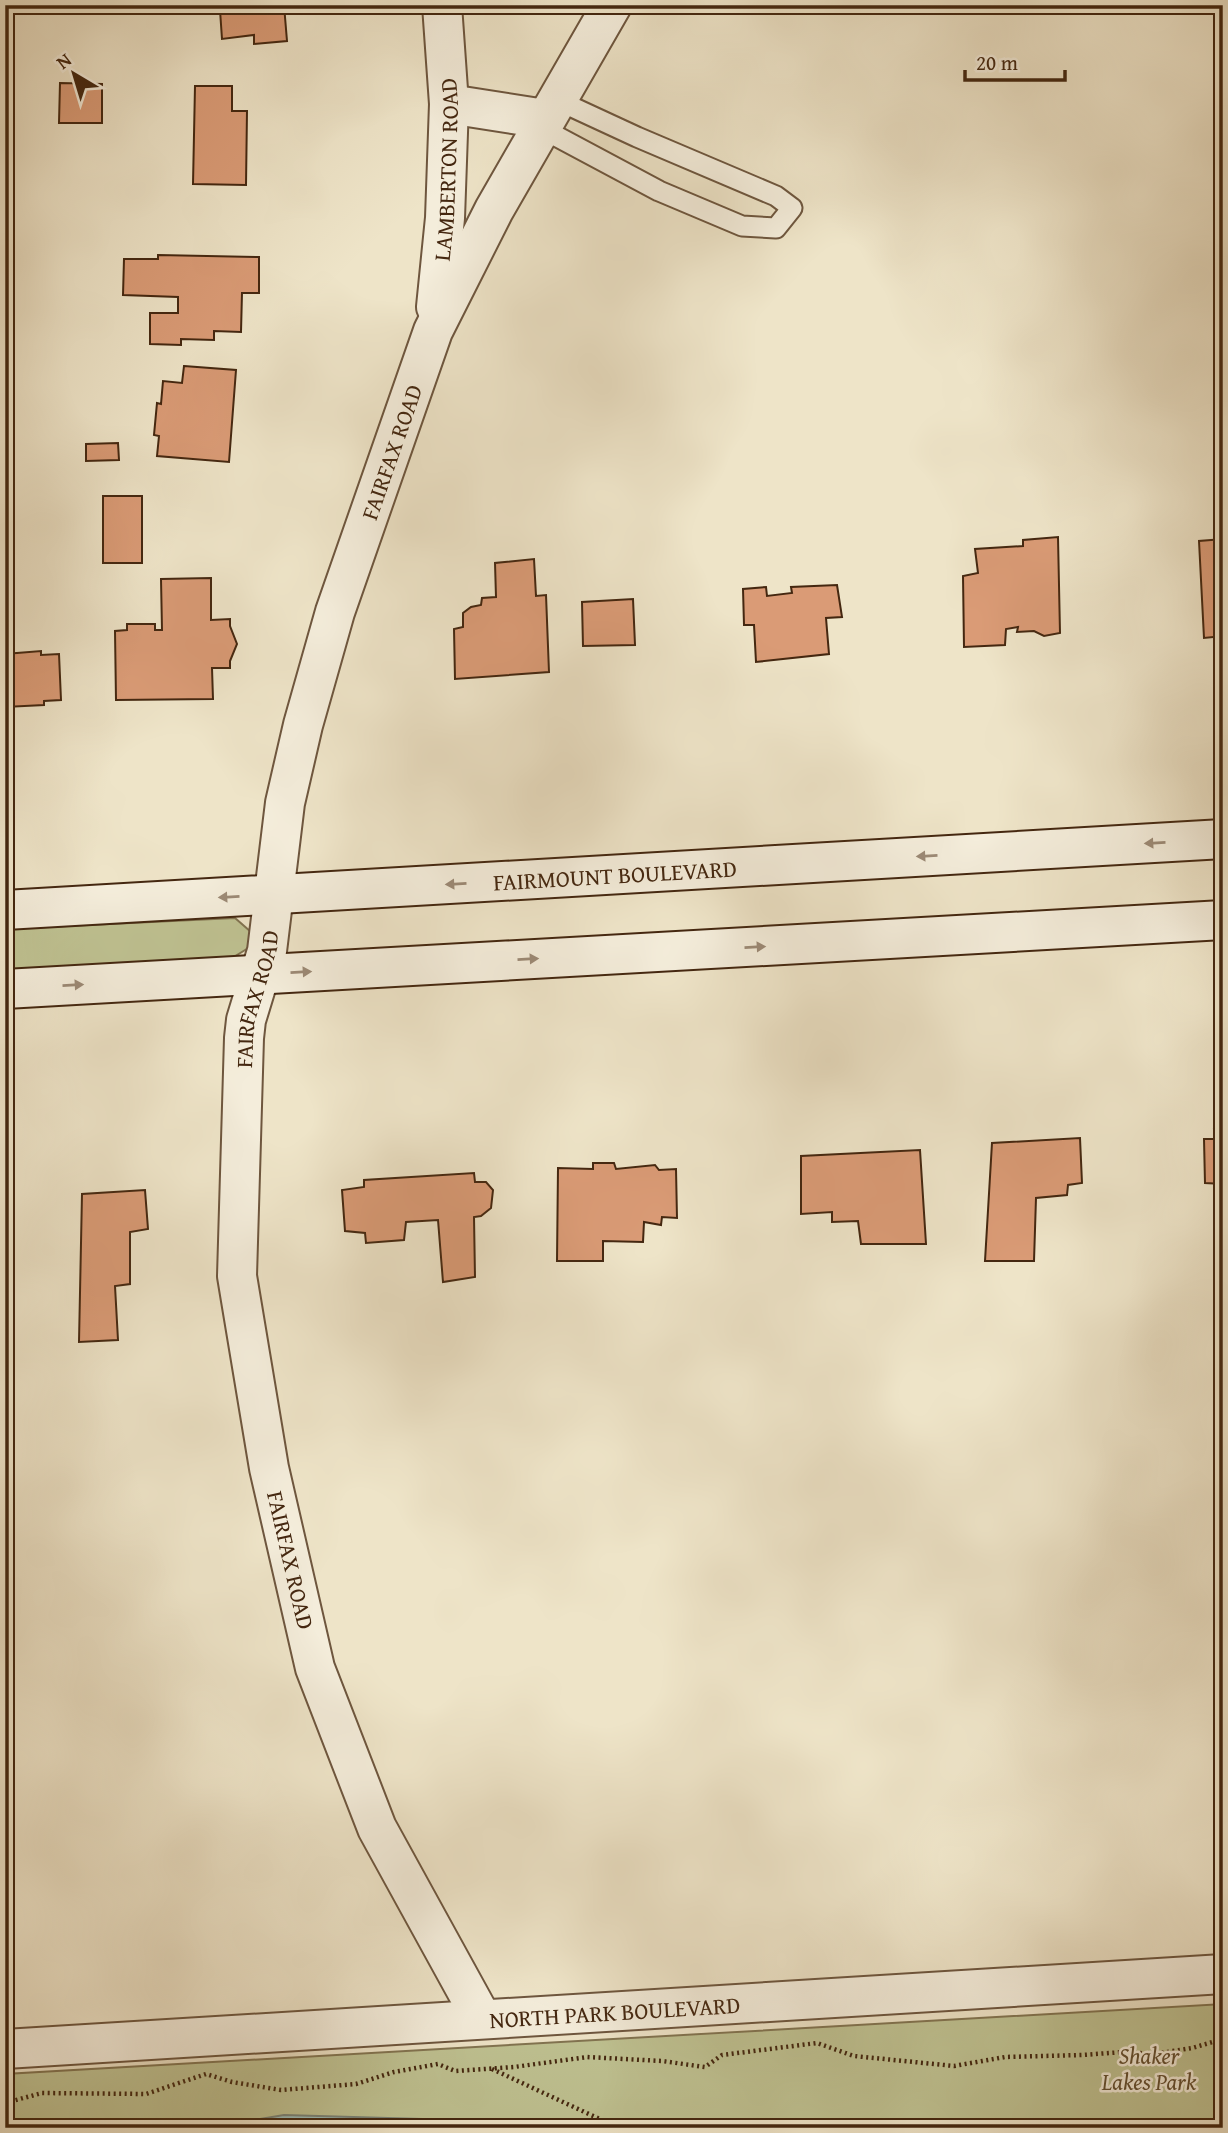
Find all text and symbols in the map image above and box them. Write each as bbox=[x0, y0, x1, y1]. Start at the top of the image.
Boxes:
north arrow bbox=[38, 38, 108, 108]
scale bar bbox=[965, 38, 1065, 82]
text: N bbox=[50, 45, 77, 76]
text: 20 m bbox=[976, 47, 1018, 78]
street label: LAMBERTON ROAD bbox=[424, 77, 466, 262]
street label: FAIRFAX ROAD bbox=[352, 380, 430, 524]
one-way arrow bbox=[1143, 838, 1165, 849]
street label: FAIRMOUNT BOULEVARD bbox=[492, 851, 738, 898]
one-way arrow bbox=[916, 851, 938, 862]
one-way arrow bbox=[445, 878, 467, 889]
one-way arrow bbox=[217, 892, 239, 903]
street label: FAIRFAX ROAD bbox=[227, 928, 286, 1069]
one-way arrow bbox=[744, 941, 766, 952]
one-way arrow bbox=[517, 953, 539, 964]
one-way arrow bbox=[290, 966, 312, 977]
one-way arrow bbox=[63, 979, 85, 990]
street label: FAIRFAX ROAD bbox=[259, 1488, 323, 1632]
street label: NORTH PARK BOULEVARD bbox=[489, 1987, 741, 2036]
park label: Shaker Lakes Park bbox=[1101, 2039, 1197, 2098]

